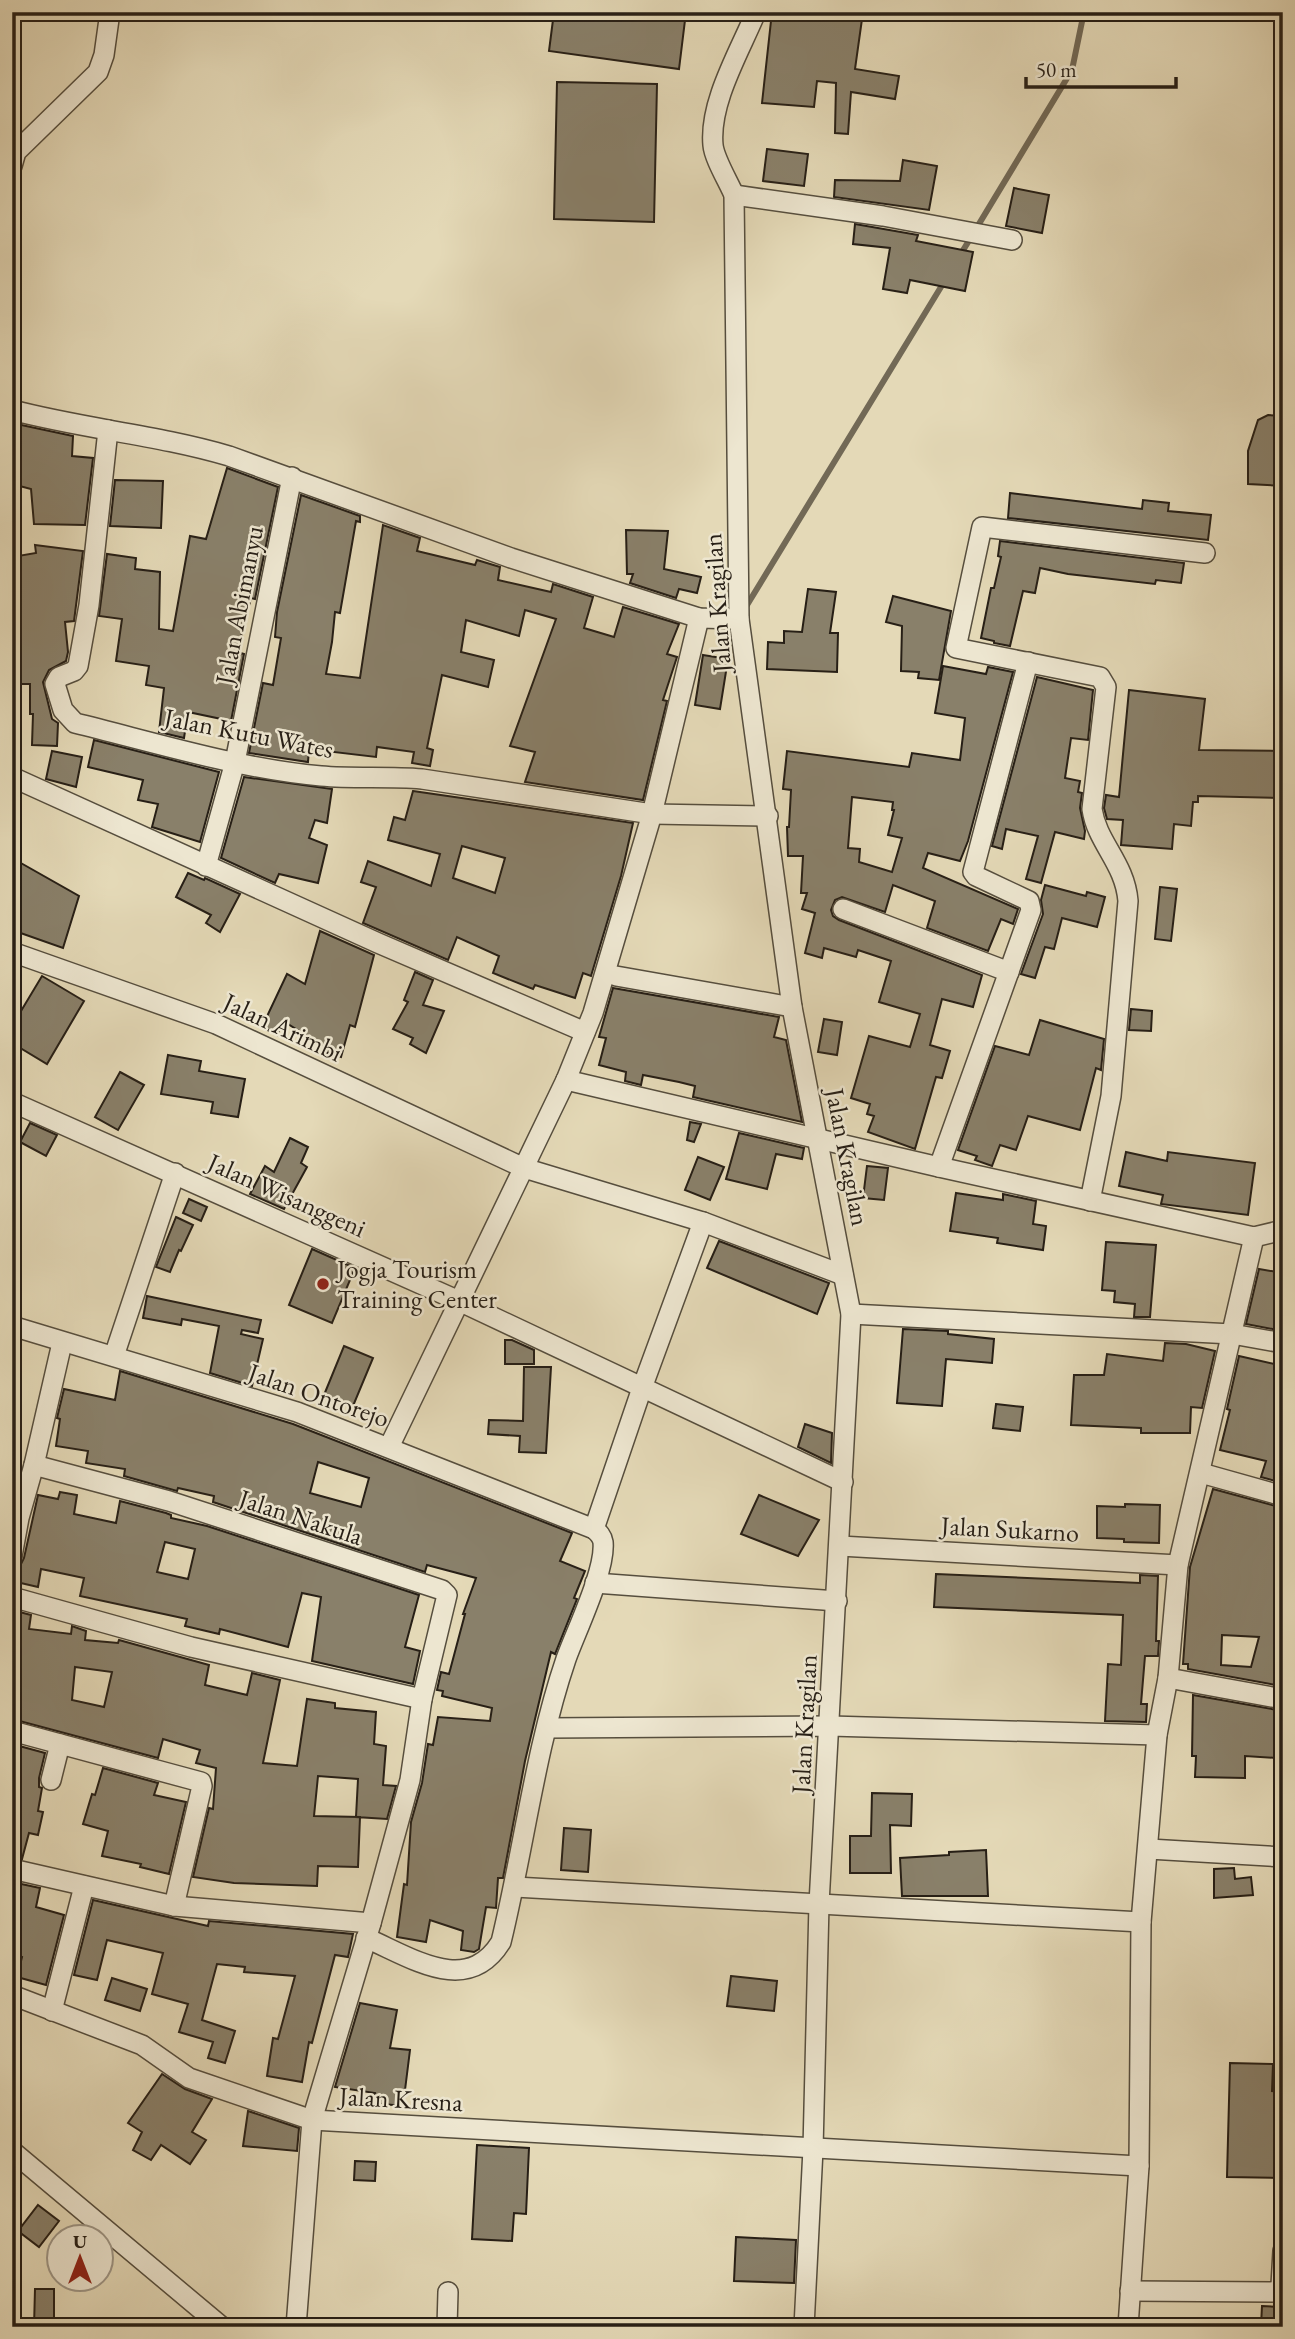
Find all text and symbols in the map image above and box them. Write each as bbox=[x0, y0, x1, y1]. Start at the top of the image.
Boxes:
scale bar bbox=[1026, 46, 1176, 90]
text: 50 m bbox=[1036, 56, 1077, 83]
street label: Jalan Abimanyu bbox=[207, 522, 271, 689]
street label: Jalan Kragilan bbox=[695, 532, 739, 676]
street label: Jalan Kutu Wates bbox=[160, 700, 336, 766]
street label: Jalan Arimbi bbox=[216, 984, 348, 1069]
street label: Jalan Kragilan bbox=[818, 1083, 878, 1229]
street label: Jalan Wisanggeni bbox=[201, 1144, 371, 1245]
place label: Jogja Tourism Training Center bbox=[335, 1252, 497, 1316]
marker: Jogja Tourism Training Center bbox=[315, 1276, 331, 1292]
street label: Jalan Ontorejo bbox=[242, 1354, 394, 1435]
street label: Jalan Nakula bbox=[233, 1480, 368, 1553]
street label: Jalan Sukarno bbox=[938, 1508, 1080, 1550]
street label: Jalan Kragilan bbox=[783, 1653, 825, 1797]
street label: Jalan Kresna bbox=[336, 2079, 464, 2119]
north arrow bbox=[46, 2224, 116, 2294]
text: U bbox=[73, 2229, 87, 2254]

